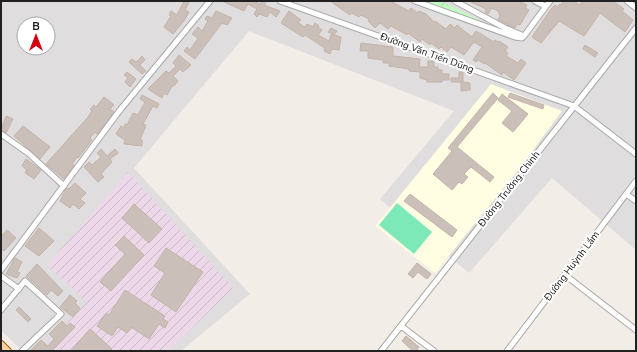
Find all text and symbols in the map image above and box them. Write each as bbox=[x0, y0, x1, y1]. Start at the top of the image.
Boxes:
north arrow bbox=[16, 16, 56, 56]
text: B bbox=[32, 19, 40, 34]
street label: Đường Văn Tiến Dũng bbox=[377, 29, 476, 77]
street label: Đường Trường Chinh bbox=[474, 148, 543, 231]
street label: Đường Huỳnh Lắm bbox=[540, 228, 603, 305]

